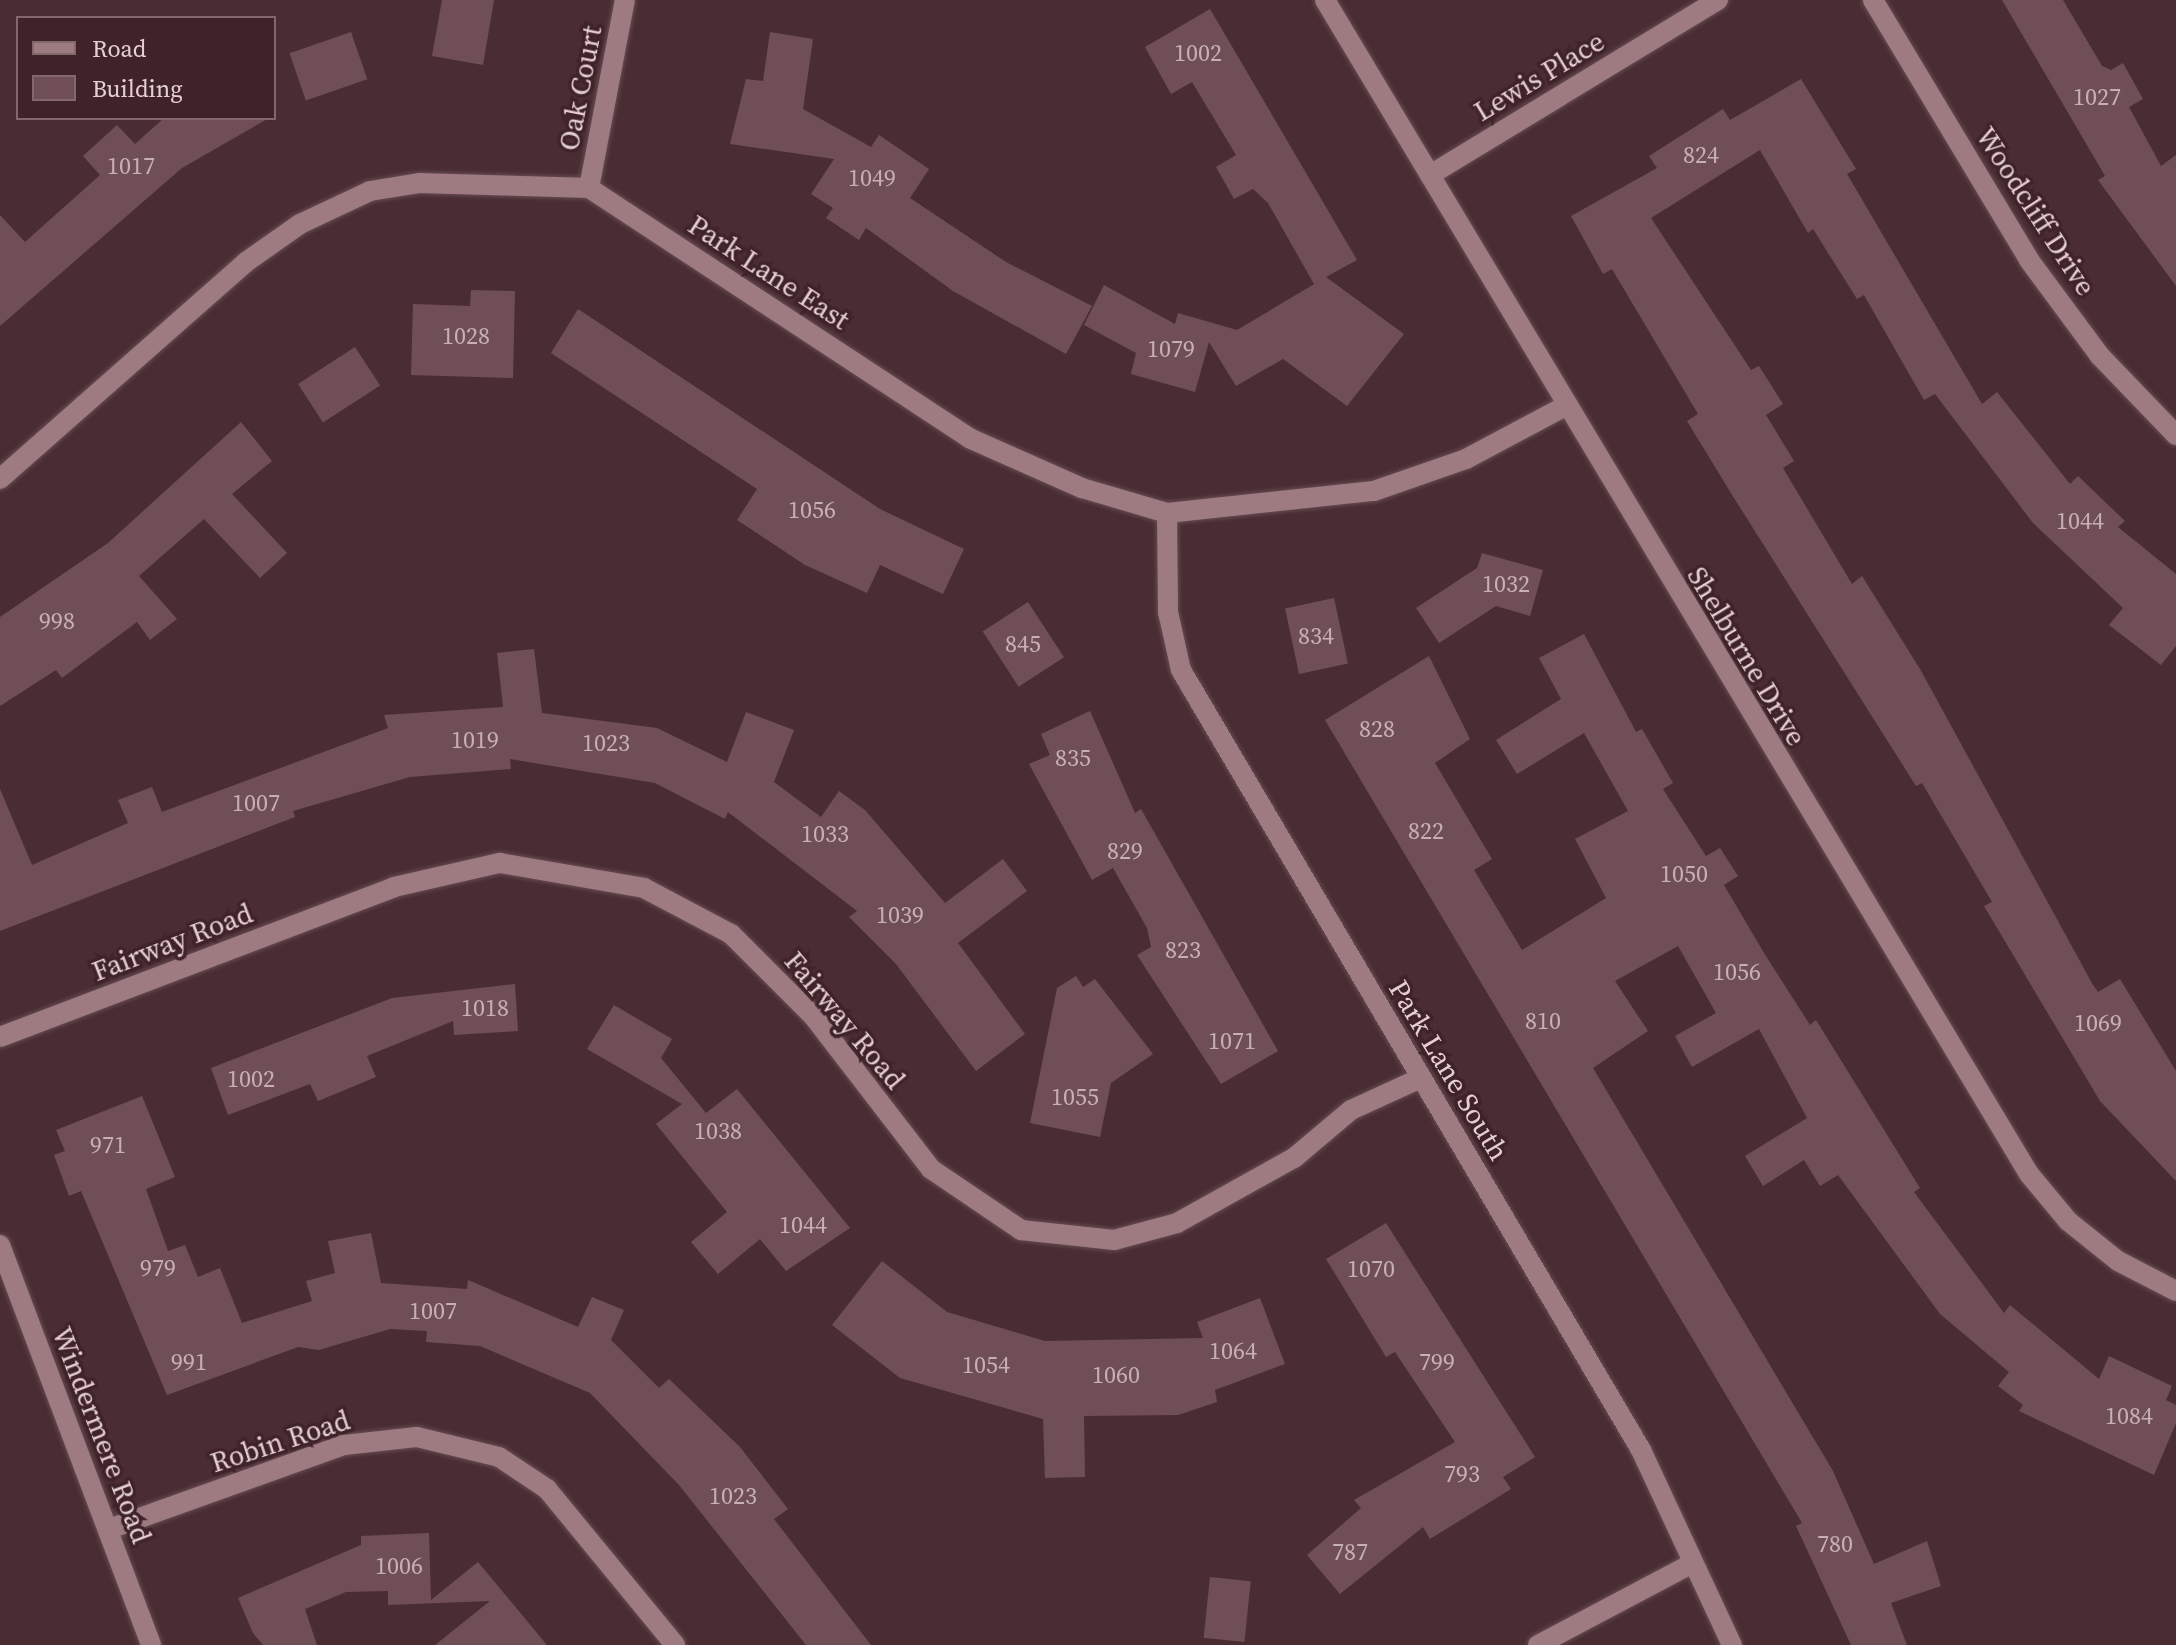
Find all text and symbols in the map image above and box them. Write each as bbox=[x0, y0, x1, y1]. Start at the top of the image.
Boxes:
legend bbox=[16, 16, 276, 120]
street label: Oak Court bbox=[551, 23, 609, 153]
street label: Lewis Place bbox=[1468, 24, 1610, 128]
text: Road bbox=[92, 32, 146, 65]
house number: 1002 bbox=[1174, 39, 1222, 67]
text: Building bbox=[92, 72, 183, 105]
house number: 1027 bbox=[2073, 83, 2121, 111]
street label: Woodcliff Drive bbox=[1969, 120, 2103, 302]
house number: 824 bbox=[1683, 141, 1719, 169]
house number: 1017 bbox=[107, 152, 155, 180]
house number: 1049 bbox=[848, 164, 896, 192]
street label: Park Lane East bbox=[682, 208, 856, 336]
house number: 1028 bbox=[442, 322, 490, 350]
house number: 1079 bbox=[1147, 335, 1195, 363]
house number: 1056 bbox=[788, 496, 836, 524]
house number: 1044 bbox=[2056, 507, 2104, 535]
street label: Shelburne Drive bbox=[1680, 561, 1814, 751]
house number: 1032 bbox=[1482, 570, 1530, 598]
house number: 998 bbox=[39, 607, 75, 635]
house number: 834 bbox=[1298, 622, 1334, 650]
house number: 845 bbox=[1005, 630, 1041, 658]
house number: 828 bbox=[1359, 715, 1395, 743]
house number: 1019 bbox=[451, 726, 499, 754]
house number: 1023 bbox=[582, 729, 630, 757]
house number: 835 bbox=[1055, 744, 1091, 772]
house number: 1007 bbox=[232, 789, 280, 817]
house number: 822 bbox=[1408, 817, 1444, 845]
house number: 1033 bbox=[801, 820, 849, 848]
house number: 829 bbox=[1107, 837, 1143, 865]
house number: 1050 bbox=[1660, 860, 1708, 888]
street label: Fairway Road bbox=[87, 896, 257, 988]
house number: 1039 bbox=[876, 901, 924, 929]
house number: 823 bbox=[1165, 936, 1201, 964]
street label: Fairway Road bbox=[778, 944, 912, 1096]
house number: 1056 bbox=[1713, 958, 1761, 986]
street label: Park Lane South bbox=[1382, 974, 1516, 1166]
house number: 1018 bbox=[461, 994, 509, 1022]
house number: 810 bbox=[1525, 1007, 1561, 1035]
house number: 1069 bbox=[2074, 1009, 2122, 1037]
house number: 1071 bbox=[1208, 1027, 1256, 1055]
house number: 1002 bbox=[227, 1065, 275, 1093]
house number: 1055 bbox=[1051, 1083, 1099, 1111]
house number: 1038 bbox=[694, 1117, 742, 1145]
house number: 971 bbox=[90, 1131, 126, 1159]
house number: 1044 bbox=[779, 1211, 827, 1239]
house number: 979 bbox=[140, 1254, 176, 1282]
house number: 1070 bbox=[1347, 1255, 1395, 1283]
house number: 1007 bbox=[409, 1297, 457, 1325]
street label: Windermere Road bbox=[45, 1322, 159, 1548]
house number: 1064 bbox=[1209, 1337, 1257, 1365]
house number: 991 bbox=[171, 1348, 207, 1376]
house number: 799 bbox=[1419, 1348, 1455, 1376]
house number: 1054 bbox=[962, 1351, 1010, 1379]
house number: 1060 bbox=[1092, 1361, 1140, 1389]
house number: 1084 bbox=[2105, 1402, 2153, 1430]
street label: Robin Road bbox=[206, 1403, 354, 1479]
house number: 793 bbox=[1444, 1460, 1480, 1488]
house number: 1023 bbox=[709, 1482, 757, 1510]
house number: 780 bbox=[1817, 1530, 1853, 1558]
house number: 787 bbox=[1332, 1538, 1368, 1566]
house number: 1006 bbox=[375, 1552, 423, 1580]

